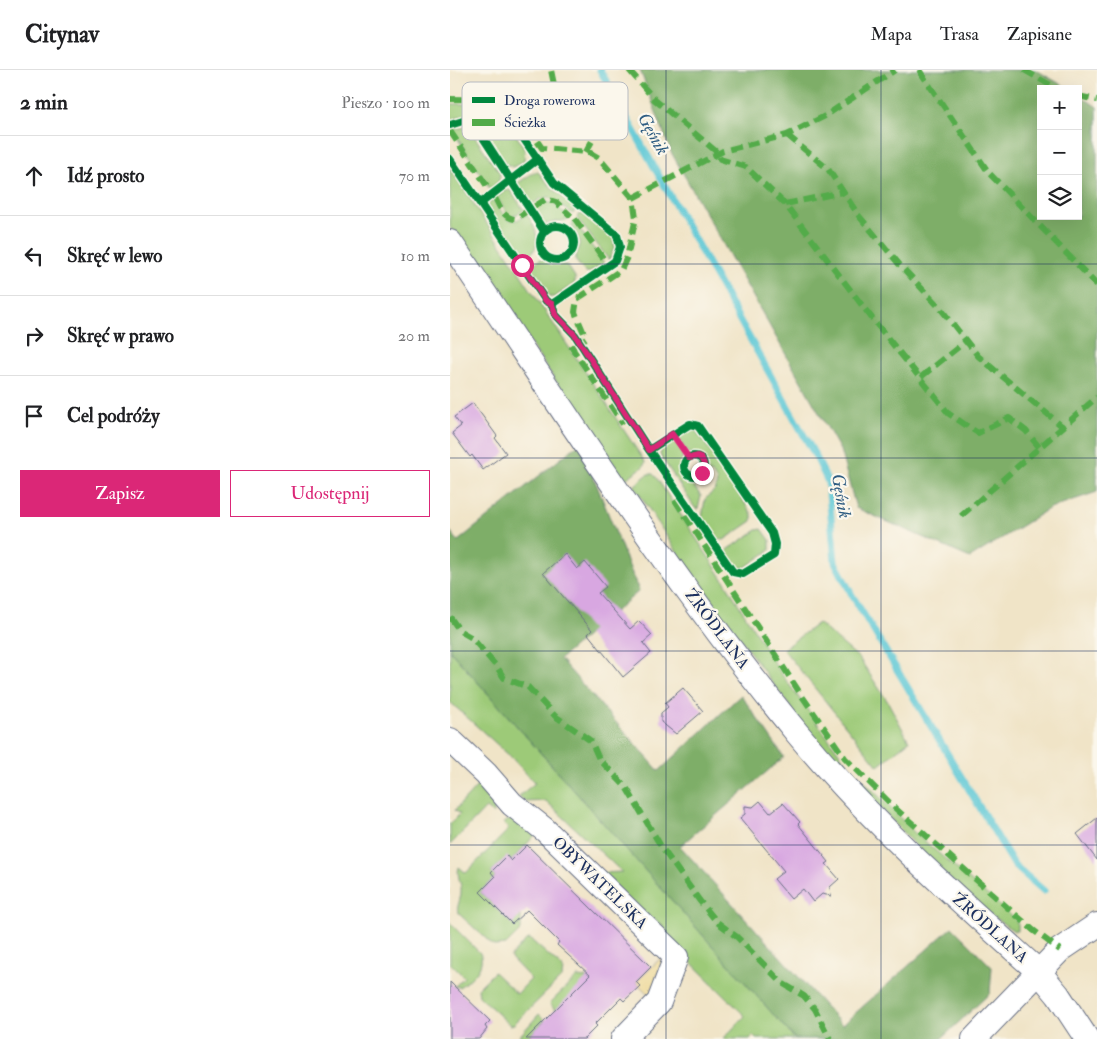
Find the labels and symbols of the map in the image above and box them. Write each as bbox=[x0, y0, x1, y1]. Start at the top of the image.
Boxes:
legend bbox=[462, 82, 628, 140]
text: Droga rowerowa bbox=[504, 92, 596, 109]
water label: Gęśnik bbox=[632, 109, 674, 159]
text: Ścieżka bbox=[504, 114, 546, 131]
route start bbox=[511, 254, 534, 277]
route end bbox=[691, 462, 714, 485]
water label: Gęśnik bbox=[826, 472, 856, 520]
street label: ŹRÓDLANA bbox=[680, 584, 754, 673]
street label: OBYWATELSKA bbox=[548, 832, 652, 934]
street label: ŹRÓDLANA bbox=[948, 888, 1033, 967]

